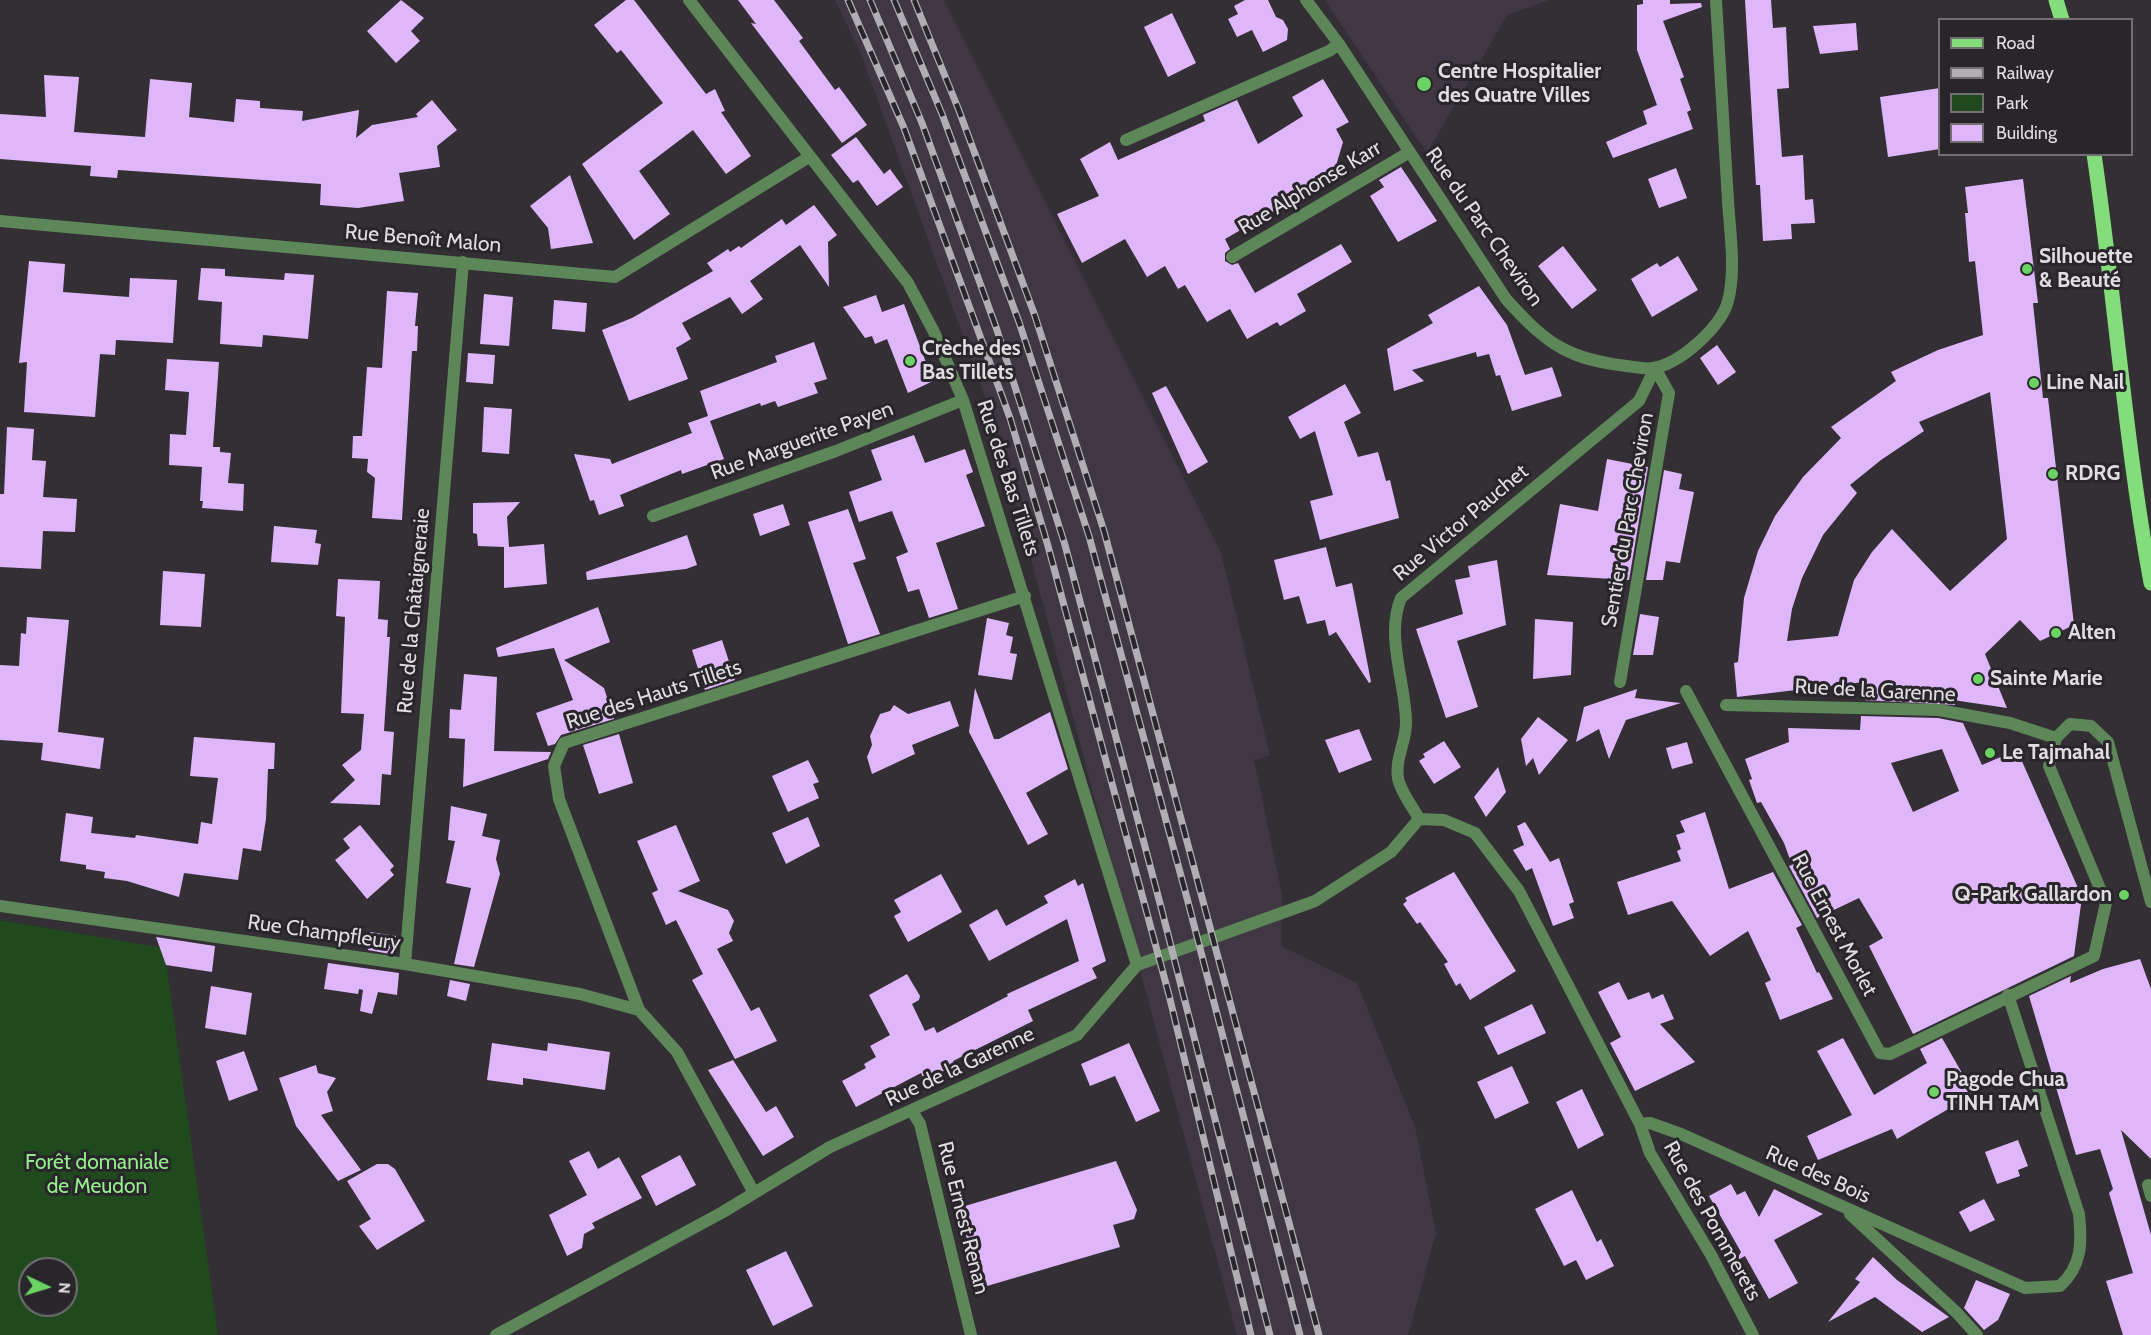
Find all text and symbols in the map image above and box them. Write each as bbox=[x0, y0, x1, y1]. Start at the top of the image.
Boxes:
legend bbox=[1938, 18, 2133, 156]
text: Road bbox=[1996, 32, 2035, 54]
place label: Centre Hospitalier des Quatre Villes bbox=[1438, 59, 1601, 109]
text: Railway bbox=[1996, 62, 2054, 84]
marker: Centre Hospitalier des Quatre Villes bbox=[1415, 75, 1433, 93]
text: Park bbox=[1996, 92, 2028, 114]
text: Building bbox=[1996, 122, 2057, 144]
street label: Rue Alphonse Karr bbox=[1234, 135, 1386, 241]
street label: Rue du Parc Cheviron bbox=[1420, 143, 1548, 311]
street label: Rue Benoît Malon bbox=[344, 220, 502, 258]
place label: Silhouette & Beauté bbox=[2039, 244, 2133, 294]
marker: Silhouette & Beauté bbox=[2020, 262, 2034, 276]
place label: Crèche des Bas Tillets bbox=[922, 336, 1021, 386]
marker: Crèche des Bas Tillets bbox=[903, 354, 917, 368]
place label: Line Nail bbox=[2046, 370, 2124, 396]
marker: Line Nail bbox=[2027, 376, 2041, 390]
street label: Rue Marguerite Payen bbox=[707, 396, 897, 486]
street label: Rue des Bas Tillets bbox=[971, 397, 1045, 559]
street label: Sentier du Parc Cheviron bbox=[1597, 411, 1659, 629]
street label: Rue Victor Pauchet bbox=[1389, 459, 1533, 587]
place label: RDRG bbox=[2065, 461, 2120, 487]
marker: RDRG bbox=[2046, 467, 2060, 481]
street label: Rue de la Châtaigneraie bbox=[392, 507, 436, 715]
place label: Alten bbox=[2068, 620, 2116, 646]
marker: Alten bbox=[2049, 626, 2063, 640]
street label: Rue des Hauts Tillets bbox=[563, 655, 745, 735]
place label: Sainte Marie bbox=[1990, 666, 2103, 692]
marker: Sainte Marie bbox=[1971, 672, 1985, 686]
street label: Rue de la Garenne bbox=[1794, 674, 1956, 708]
place label: Le Tajmahal bbox=[2002, 740, 2110, 766]
marker: Le Tajmahal bbox=[1983, 746, 1997, 760]
street label: Rue Ernest Morlet bbox=[1786, 849, 1882, 1001]
place label: Q-Park Gallardon bbox=[1955, 882, 2112, 908]
marker: Q-Park Gallardon bbox=[2117, 888, 2131, 902]
street label: Rue Champfleury bbox=[246, 910, 402, 956]
street label: Rue de la Garenne bbox=[882, 1021, 1038, 1113]
place label: Pagode Chua TINH TAM bbox=[1946, 1067, 2065, 1117]
marker: Pagode Chua TINH TAM bbox=[1927, 1085, 1941, 1099]
street label: Rue des Pommerets bbox=[1658, 1137, 1766, 1305]
street label: Rue Ernest Renan bbox=[932, 1139, 994, 1297]
street label: Rue des Bois bbox=[1762, 1141, 1874, 1209]
park label: Forêt domaniale de Meudon bbox=[25, 1150, 169, 1200]
north arrow bbox=[18, 1257, 78, 1317]
text: N bbox=[55, 1282, 74, 1294]

